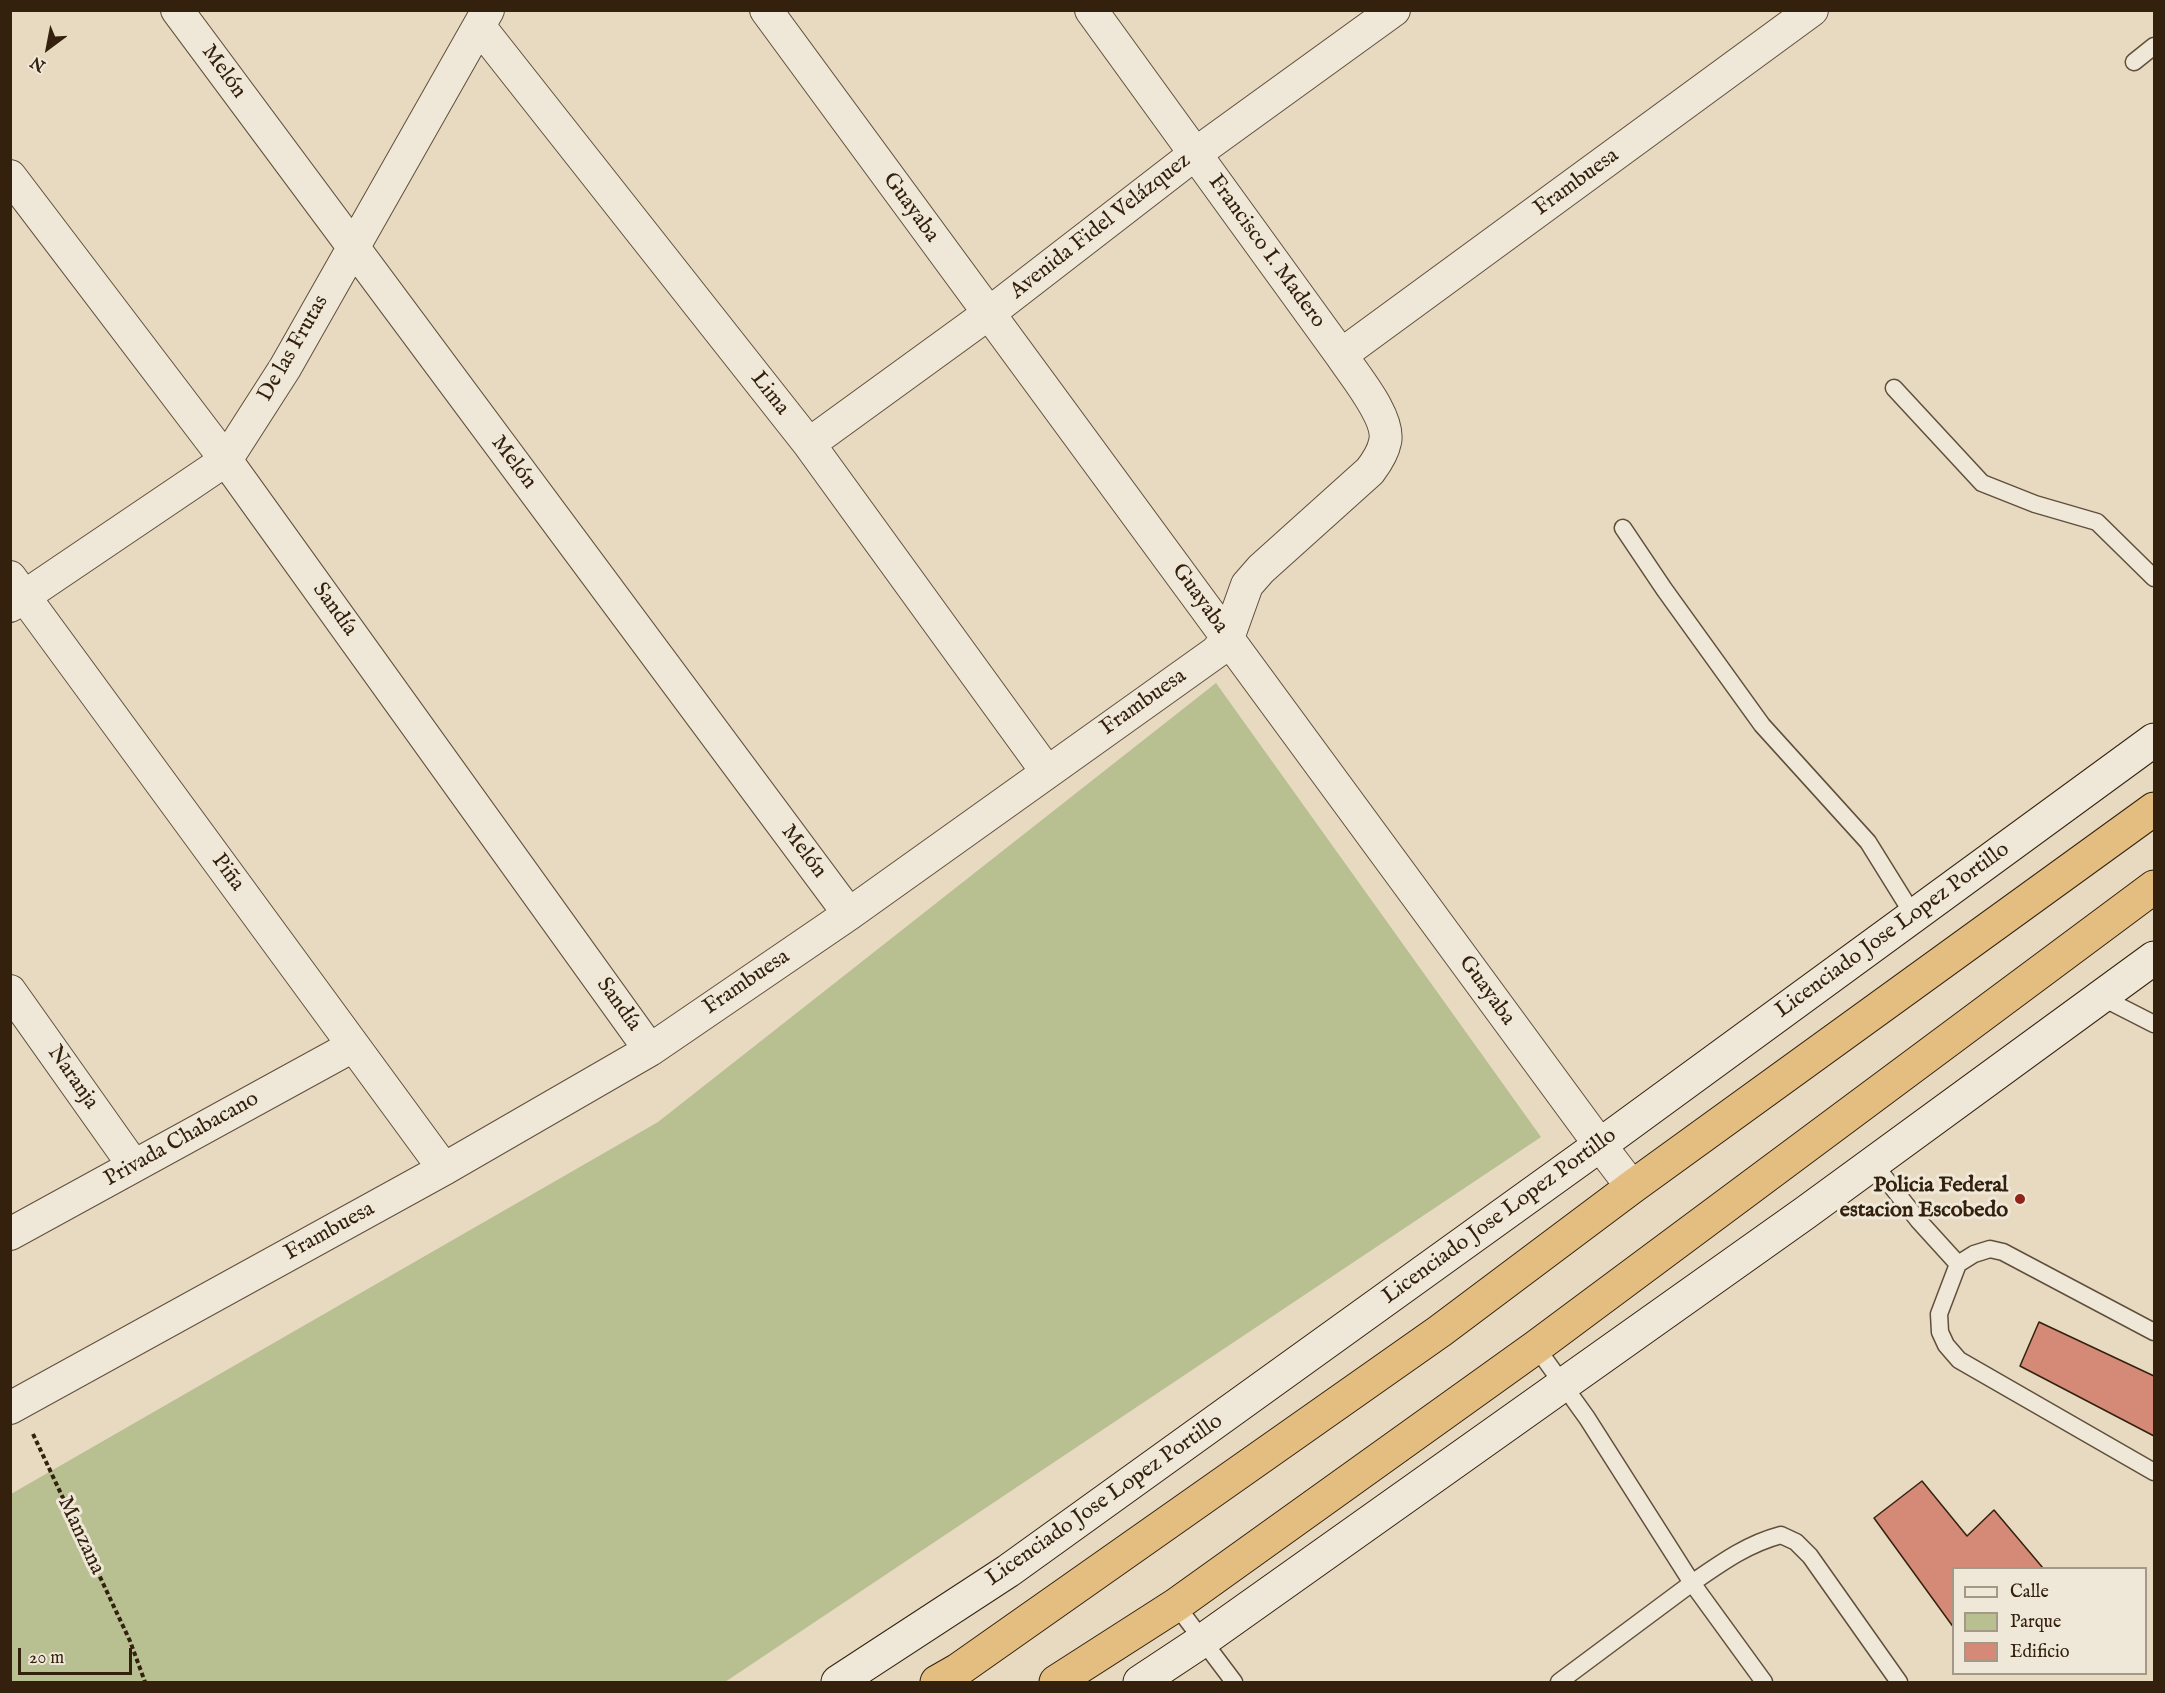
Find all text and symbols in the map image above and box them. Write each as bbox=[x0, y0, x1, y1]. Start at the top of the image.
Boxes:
north arrow bbox=[18, 18, 78, 78]
street label: Melón bbox=[195, 40, 251, 104]
text: N bbox=[27, 51, 50, 75]
street label: Frambuesa bbox=[1529, 143, 1625, 223]
street label: Avenida Fidel Velázquez bbox=[1005, 148, 1197, 306]
street label: Guayaba bbox=[876, 168, 944, 248]
street label: Francisco I. Madero bbox=[1202, 170, 1330, 334]
street label: De las Frutas bbox=[253, 291, 335, 407]
street label: Lima bbox=[744, 367, 794, 421]
street label: Melón bbox=[484, 431, 542, 495]
street label: Guayaba bbox=[1165, 559, 1233, 639]
street label: Sandía bbox=[306, 578, 362, 642]
street label: Frambuesa bbox=[1096, 664, 1192, 742]
street label: Melón bbox=[774, 820, 832, 884]
street label: Licenciado Jose Lopez Portillo bbox=[1771, 837, 2015, 1025]
street label: Piña bbox=[205, 849, 249, 897]
street label: Frambuesa bbox=[699, 944, 795, 1022]
street label: Guayaba bbox=[1452, 951, 1520, 1031]
street label: Sandía bbox=[590, 973, 646, 1037]
street label: Naranja bbox=[41, 1041, 103, 1115]
street label: Privada Chabacano bbox=[100, 1087, 264, 1193]
street label: Licenciado Jose Lopez Portillo bbox=[1378, 1123, 1622, 1311]
place label: Policia Federal estacion Escobedo bbox=[1840, 1173, 2008, 1224]
marker: Policia Federal estacion Escobedo bbox=[2013, 1192, 2027, 1206]
street label: Frambuesa bbox=[280, 1197, 380, 1267]
street label: Licenciado Jose Lopez Portillo bbox=[982, 1409, 1228, 1593]
street label: Manzana bbox=[51, 1493, 109, 1579]
legend bbox=[1952, 1567, 2147, 1675]
text: Calle bbox=[2010, 1581, 2049, 1604]
text: Parque bbox=[2010, 1611, 2061, 1634]
scale bar bbox=[21, 1636, 135, 1674]
text: Edificio bbox=[2010, 1641, 2070, 1664]
text: 20 m bbox=[29, 1647, 64, 1670]

